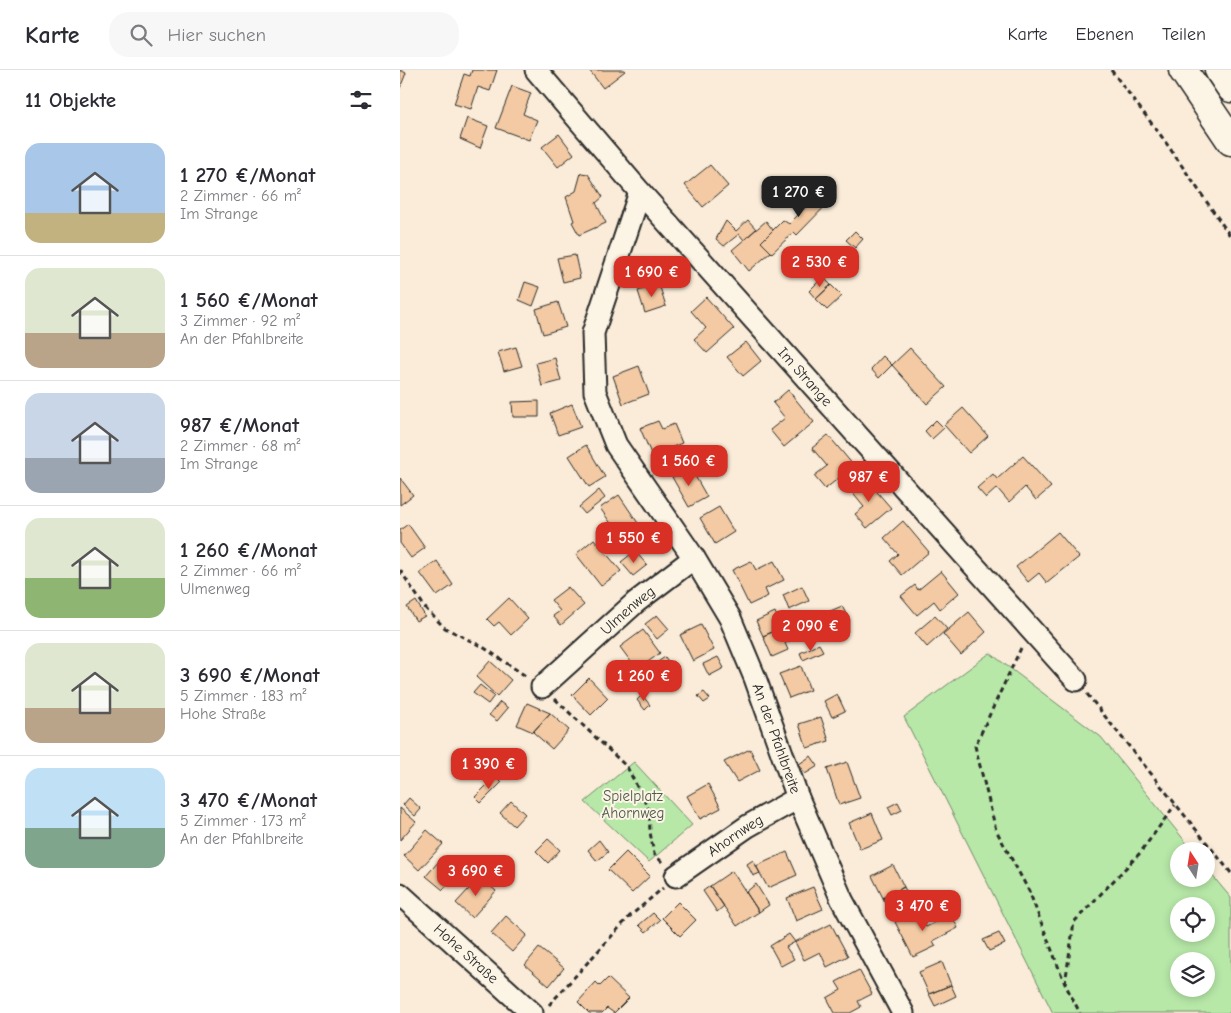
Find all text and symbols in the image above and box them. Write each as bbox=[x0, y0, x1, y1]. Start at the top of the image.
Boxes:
search box bbox=[109, 12, 459, 57]
text: Karte bbox=[25, 21, 79, 49]
icon: search bbox=[127, 21, 155, 49]
text: Hier suchen bbox=[167, 24, 266, 46]
text: Karte bbox=[1007, 24, 1048, 45]
text: Ebenen bbox=[1076, 24, 1134, 45]
text: Teilen bbox=[1162, 24, 1206, 45]
icon: filters bbox=[347, 86, 375, 114]
text: 11 Objekte bbox=[25, 88, 116, 112]
icon: home bbox=[65, 163, 125, 223]
text: 1 270 €/Monat bbox=[180, 163, 315, 187]
pin: 1 270 € bbox=[753, 176, 845, 218]
text: 1 270 € bbox=[773, 183, 825, 201]
text: 2 Zimmer · 66 m² bbox=[180, 187, 301, 205]
text: Im Strange bbox=[180, 205, 258, 223]
pin: 2 530 € bbox=[774, 246, 866, 288]
text: 2 530 € bbox=[792, 253, 848, 271]
pin: 1 690 € bbox=[606, 256, 698, 298]
text: 1 690 € bbox=[625, 263, 679, 281]
icon: home bbox=[65, 288, 125, 348]
text: 1 560 €/Monat bbox=[180, 288, 318, 312]
text: 3 Zimmer · 92 m² bbox=[180, 312, 300, 330]
text: An der Pfahlbreite bbox=[180, 330, 304, 348]
street label: Im Strange bbox=[774, 343, 836, 410]
icon: home bbox=[65, 413, 125, 473]
text: 987 €/Monat bbox=[180, 413, 299, 437]
text: 2 Zimmer · 68 m² bbox=[180, 437, 300, 455]
pin: 1 560 € bbox=[643, 444, 735, 487]
text: 1 560 € bbox=[662, 452, 716, 470]
text: Im Strange bbox=[180, 455, 258, 473]
pin: 987 € bbox=[834, 460, 904, 503]
text: 987 € bbox=[849, 468, 889, 486]
pin: 1 550 € bbox=[588, 522, 680, 564]
text: 1 550 € bbox=[607, 529, 661, 547]
icon: home bbox=[65, 538, 125, 598]
text: 1 260 €/Monat bbox=[180, 538, 317, 562]
text: 2 Zimmer · 66 m² bbox=[180, 562, 301, 580]
text: Ulmenweg bbox=[180, 580, 250, 598]
street label: Ulmenweg bbox=[597, 582, 658, 639]
pin: 2 090 € bbox=[765, 610, 857, 652]
text: 2 090 € bbox=[782, 617, 840, 635]
pin: 1 260 € bbox=[598, 660, 690, 702]
icon: home bbox=[65, 663, 125, 723]
text: 3 690 €/Monat bbox=[180, 663, 320, 687]
text: 1 260 € bbox=[617, 667, 671, 685]
street label: An der Pfahlbreite bbox=[749, 681, 805, 796]
text: 5 Zimmer · 183 m² bbox=[180, 687, 307, 705]
text: Hohe Straße bbox=[180, 705, 266, 723]
pin: 1 390 € bbox=[443, 748, 535, 790]
text: 1 390 € bbox=[462, 755, 516, 773]
park label: Spielplatz Ahornweg bbox=[601, 787, 665, 822]
icon: home bbox=[65, 788, 125, 848]
text: 3 470 €/Monat bbox=[180, 788, 317, 812]
street label: Ahornweg bbox=[704, 810, 766, 860]
text: 5 Zimmer · 173 m² bbox=[180, 812, 306, 830]
text: An der Pfahlbreite bbox=[180, 830, 304, 848]
north arrow bbox=[1170, 842, 1215, 888]
map controls bbox=[1170, 842, 1215, 997]
pin: 3 690 € bbox=[430, 854, 522, 897]
text: 3 690 € bbox=[448, 862, 504, 880]
pin: 3 470 € bbox=[877, 890, 969, 932]
text: 3 470 € bbox=[896, 897, 950, 915]
button: locate bbox=[1170, 897, 1215, 942]
street label: Hohe Straße bbox=[430, 920, 502, 988]
button: layers bbox=[1170, 952, 1215, 997]

